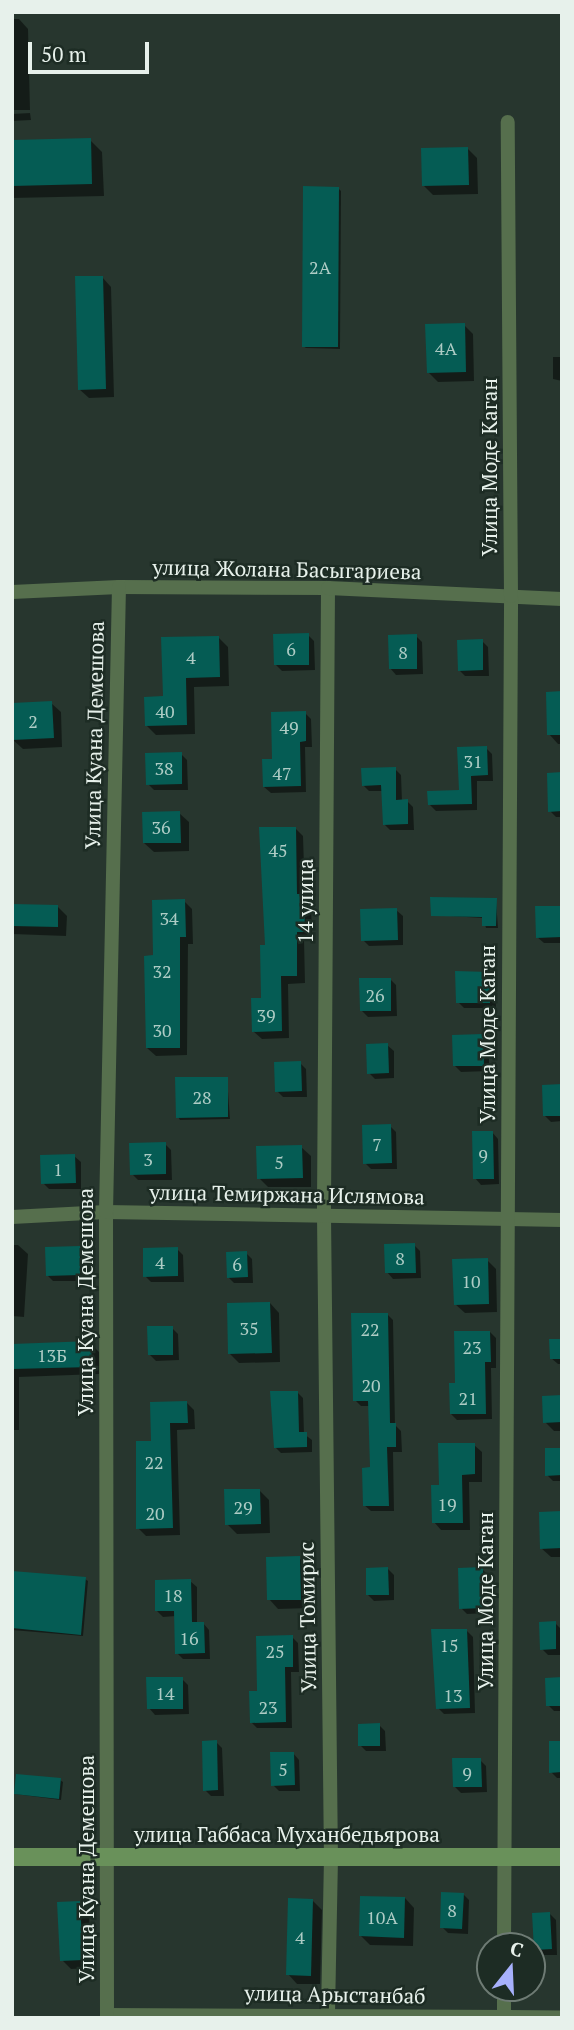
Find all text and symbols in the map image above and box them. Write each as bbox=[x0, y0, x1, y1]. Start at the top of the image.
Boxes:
scale bar bbox=[32, 28, 152, 72]
text: 50 m bbox=[41, 40, 87, 68]
house number: 2А bbox=[309, 256, 331, 278]
house number: 4А bbox=[435, 337, 457, 359]
street label: Улица Моде Каган bbox=[476, 378, 502, 556]
street label: улица Жолана Басыгариева bbox=[152, 554, 422, 584]
street label: Улица Куана Демешова bbox=[79, 621, 109, 849]
house number: 6 bbox=[286, 638, 296, 660]
house number: 8 bbox=[398, 641, 408, 663]
house number: 4 bbox=[186, 646, 196, 668]
house number: 40 bbox=[155, 700, 175, 722]
house number: 2 bbox=[28, 710, 38, 732]
house number: 49 bbox=[279, 716, 299, 738]
house number: 31 bbox=[463, 750, 483, 772]
house number: 38 bbox=[154, 757, 174, 779]
house number: 47 bbox=[272, 762, 292, 784]
house number: 36 bbox=[151, 816, 171, 838]
house number: 45 bbox=[268, 839, 288, 861]
street label: 14 улица bbox=[292, 858, 318, 944]
house number: 34 bbox=[159, 907, 179, 929]
street label: Улица Моде Каган bbox=[474, 945, 500, 1123]
house number: 32 bbox=[152, 960, 172, 982]
house number: 26 bbox=[365, 984, 385, 1006]
house number: 39 bbox=[256, 1004, 276, 1026]
house number: 30 bbox=[152, 1019, 172, 1041]
house number: 28 bbox=[192, 1086, 212, 1108]
house number: 7 bbox=[372, 1133, 382, 1155]
house number: 9 bbox=[478, 1144, 488, 1166]
house number: 3 bbox=[143, 1148, 153, 1170]
house number: 5 bbox=[274, 1151, 284, 1173]
house number: 1 bbox=[53, 1158, 63, 1180]
street label: улица Темиржана Ислямова bbox=[149, 1179, 425, 1209]
street label: Улица Куана Демешова bbox=[72, 1188, 98, 1416]
house number: 8 bbox=[395, 1247, 405, 1269]
house number: 4 bbox=[155, 1251, 165, 1273]
house number: 6 bbox=[232, 1253, 242, 1275]
house number: 10 bbox=[461, 1270, 481, 1292]
house number: 35 bbox=[239, 1317, 259, 1339]
house number: 22 bbox=[360, 1318, 380, 1340]
house number: 23 bbox=[462, 1336, 482, 1358]
house number: 13Б bbox=[37, 1344, 67, 1366]
house number: 20 bbox=[361, 1374, 381, 1396]
house number: 21 bbox=[458, 1387, 478, 1409]
house number: 22 bbox=[144, 1451, 164, 1473]
house number: 19 bbox=[437, 1493, 457, 1515]
house number: 29 bbox=[233, 1496, 253, 1518]
house number: 20 bbox=[145, 1502, 165, 1524]
street label: Улица Моде Каган bbox=[472, 1512, 498, 1690]
street label: Улица Томирис bbox=[293, 1541, 321, 1693]
house number: 18 bbox=[163, 1584, 183, 1606]
house number: 16 bbox=[179, 1627, 199, 1649]
house number: 15 bbox=[439, 1634, 459, 1656]
house number: 25 bbox=[265, 1640, 285, 1662]
house number: 14 bbox=[155, 1682, 175, 1704]
house number: 13 bbox=[443, 1684, 463, 1706]
house number: 23 bbox=[258, 1696, 278, 1718]
street label: Улица Куана Демешова bbox=[73, 1755, 99, 1983]
house number: 5 bbox=[278, 1758, 288, 1780]
house number: 9 bbox=[462, 1762, 472, 1784]
street label: улица Габбаса Муханбедьярова bbox=[134, 1821, 440, 1847]
house number: 8 bbox=[447, 1899, 457, 1921]
house number: 10А bbox=[366, 1906, 398, 1928]
house number: 4 bbox=[295, 1926, 305, 1948]
north arrow bbox=[476, 1932, 546, 2002]
text: С bbox=[507, 1935, 527, 1962]
street label: улица Арыстанбаб bbox=[244, 1980, 426, 2008]

